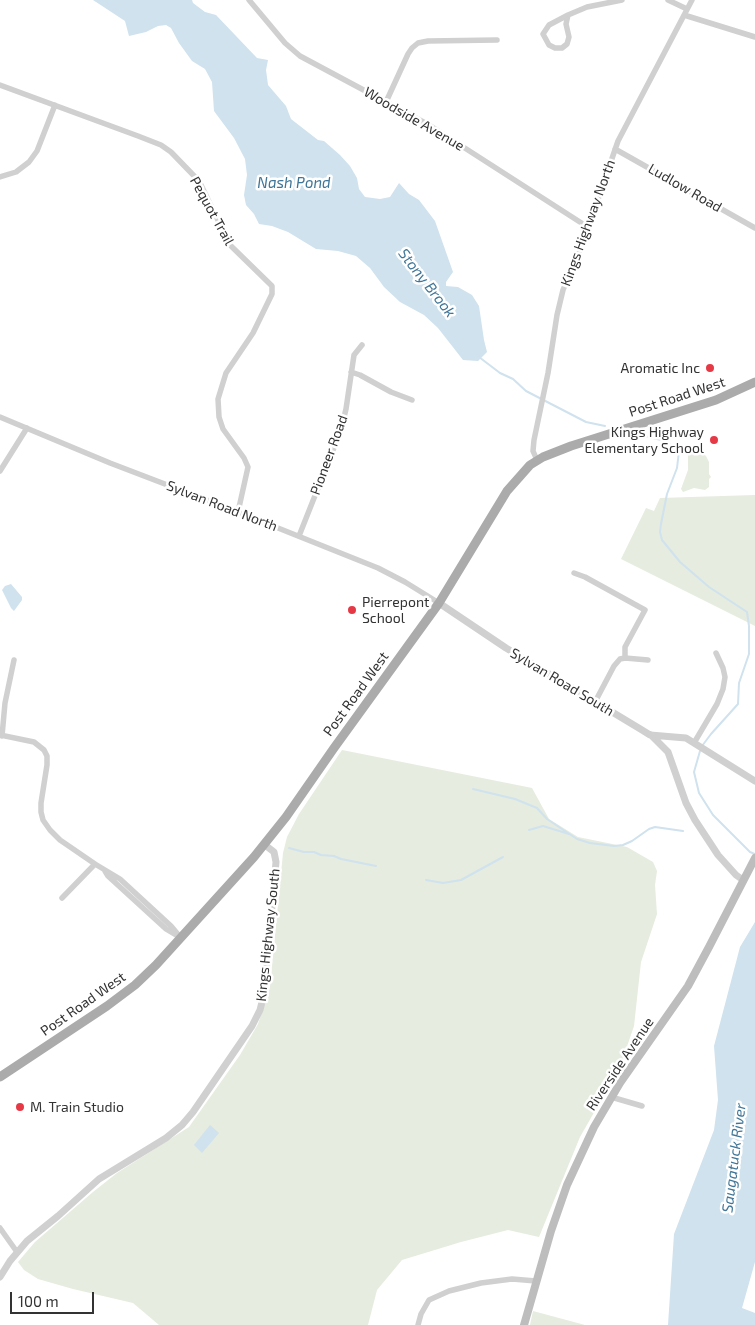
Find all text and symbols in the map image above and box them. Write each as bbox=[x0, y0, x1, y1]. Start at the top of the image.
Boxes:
street label: Woodside Avenue bbox=[361, 83, 467, 155]
street label: Kings Highway North bbox=[557, 157, 619, 289]
street label: Ludlow Road bbox=[645, 160, 725, 216]
street label: Pequot Trail bbox=[186, 174, 238, 248]
water label: Nash Pond bbox=[257, 174, 331, 192]
water label: Stony Brook bbox=[395, 245, 459, 321]
place label: Aromatic Inc bbox=[621, 360, 700, 376]
marker: Aromatic Inc bbox=[704, 362, 716, 374]
street label: Post Road West bbox=[627, 374, 727, 420]
street label: Pioneer Road bbox=[307, 413, 351, 497]
place label: Kings Highway Elementary School bbox=[585, 424, 704, 457]
marker: Kings Highway Elementary School bbox=[708, 434, 720, 446]
street label: Sylvan Road North bbox=[164, 477, 280, 535]
place label: Pierrepont School bbox=[362, 594, 429, 626]
marker: Pierrepont School bbox=[346, 604, 358, 616]
street label: Sylvan Road South bbox=[507, 644, 617, 720]
street label: Post Road West bbox=[320, 649, 392, 739]
street label: Kings Highway South bbox=[253, 868, 283, 1002]
street label: Post Road West bbox=[37, 968, 129, 1040]
street label: Riverside Avenue bbox=[583, 1014, 657, 1114]
place label: M. Train Studio bbox=[30, 1099, 124, 1115]
marker: M. Train Studio bbox=[14, 1101, 26, 1113]
water label: Saugatuck River bbox=[718, 1102, 750, 1214]
scale bar bbox=[12, 1282, 96, 1314]
text: 100 m bbox=[18, 1292, 59, 1310]

